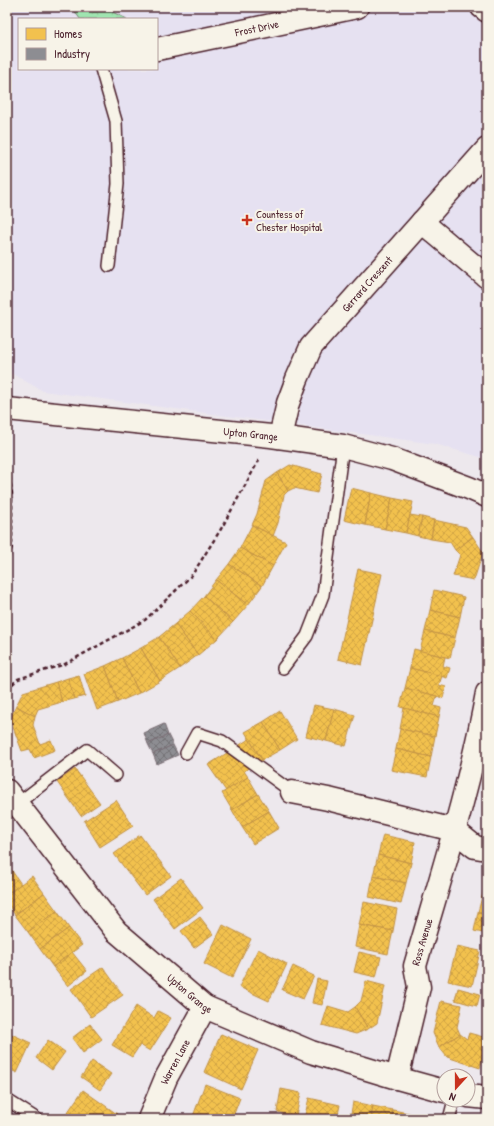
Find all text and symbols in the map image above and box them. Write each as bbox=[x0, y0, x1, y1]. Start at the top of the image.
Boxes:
street label: Frost Drive bbox=[233, 17, 280, 40]
legend bbox=[18, 18, 158, 70]
text: Homes bbox=[54, 25, 82, 42]
text: Industry bbox=[54, 45, 90, 62]
place label: Countess of Chester Hospital bbox=[256, 207, 322, 234]
marker: Countess of Chester Hospital bbox=[241, 214, 253, 226]
street label: Gerrard Crescent bbox=[339, 253, 396, 315]
street label: Upton Grange bbox=[223, 424, 279, 444]
street label: Ross Avenue bbox=[408, 916, 436, 967]
street label: Upton Grange bbox=[164, 971, 215, 1016]
street label: Warren Lane bbox=[157, 1036, 193, 1086]
north arrow bbox=[436, 1068, 476, 1108]
text: N bbox=[447, 1090, 458, 1105]

